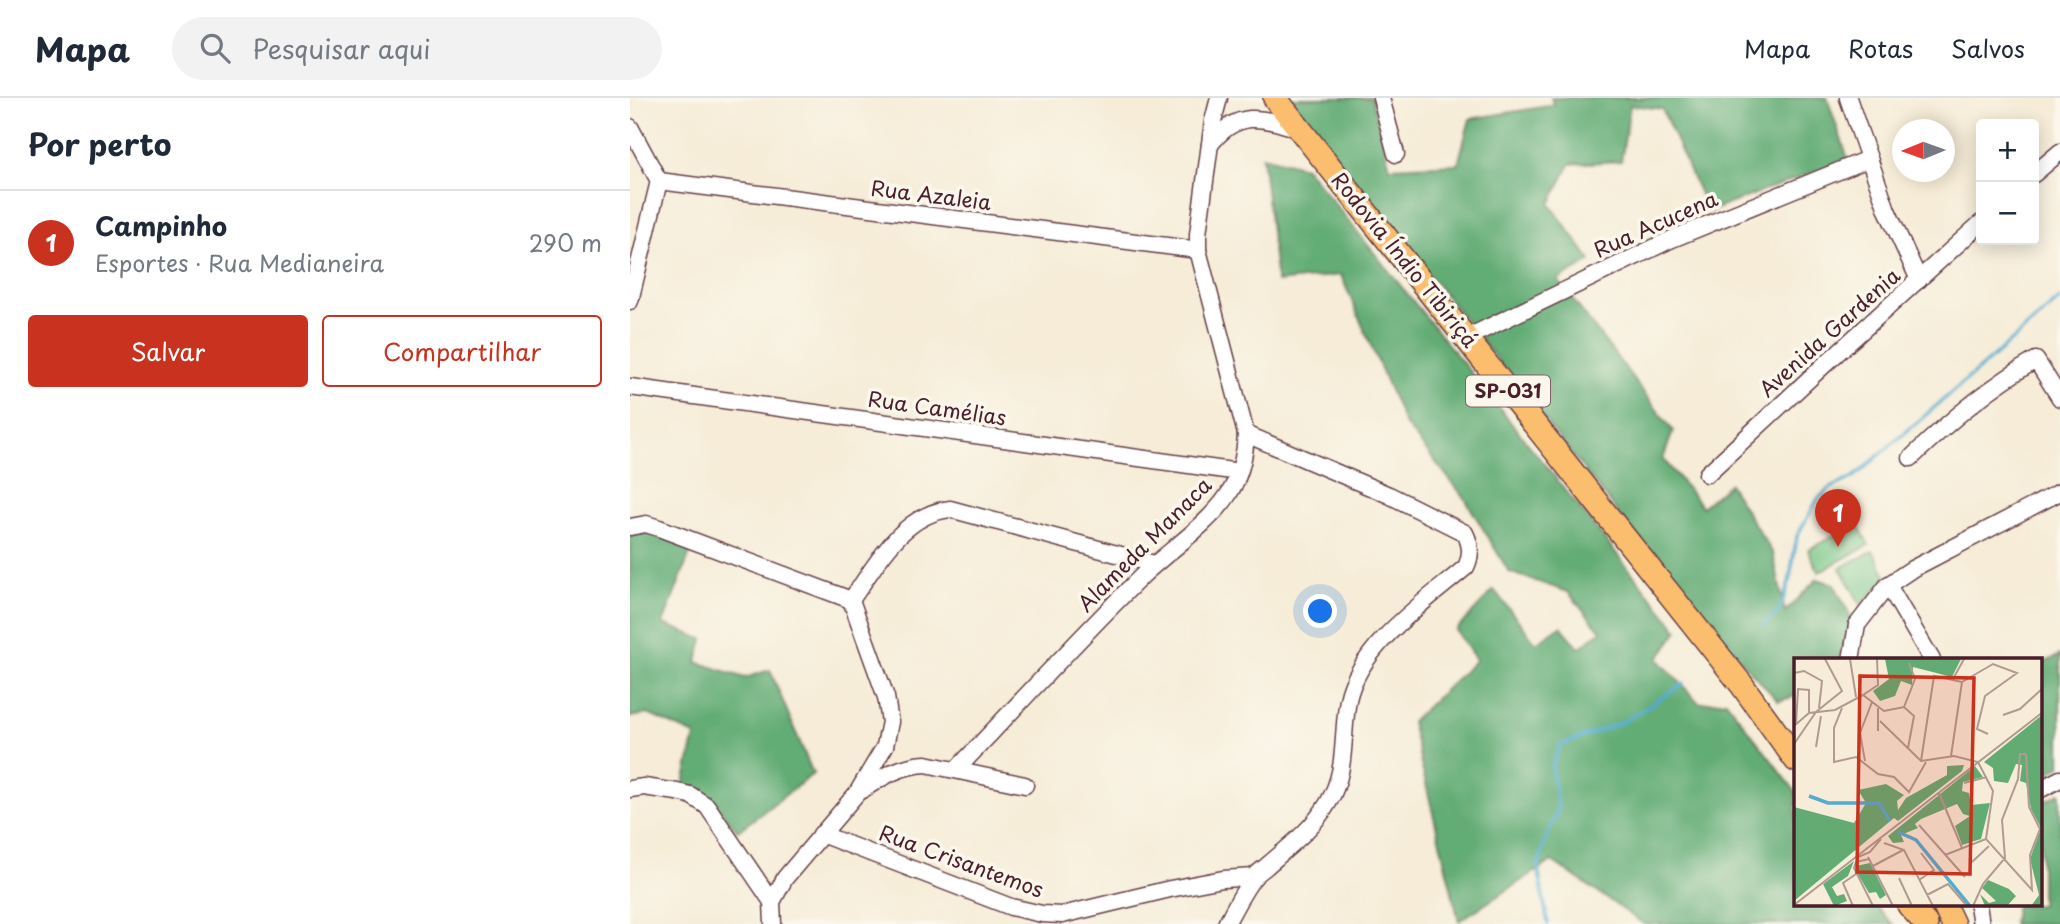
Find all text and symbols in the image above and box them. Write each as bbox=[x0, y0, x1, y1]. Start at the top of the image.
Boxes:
search box bbox=[172, 17, 662, 80]
text: Mapa bbox=[35, 23, 130, 73]
icon: search bbox=[196, 29, 234, 67]
text: Pesquisar aqui bbox=[252, 29, 431, 68]
text: Mapa bbox=[1744, 30, 1810, 66]
text: Rotas bbox=[1848, 30, 1913, 66]
text: Salvos bbox=[1951, 30, 2025, 66]
north arrow bbox=[1892, 119, 1955, 182]
map controls bbox=[1976, 119, 2039, 245]
button: + bbox=[1976, 119, 2039, 182]
text: Por perto bbox=[28, 121, 171, 166]
street label: Rodovia Índio Tibiriçá bbox=[1325, 164, 1487, 354]
street label: Rua Azaleia bbox=[869, 171, 993, 217]
street label: Rua Acucena bbox=[1588, 182, 1722, 265]
button: − bbox=[1976, 182, 2039, 245]
text: Campinho bbox=[95, 206, 227, 245]
text: 1 bbox=[46, 225, 57, 260]
text: 290 m bbox=[529, 225, 602, 260]
text: Esportes · Rua Medianeira bbox=[95, 245, 384, 280]
street label: Avenida Gardenia bbox=[1751, 259, 1906, 404]
button: Salvar bbox=[28, 315, 308, 387]
button: Compartilhar bbox=[322, 315, 602, 387]
road number: SP-031 bbox=[1466, 376, 1550, 406]
street label: Rua Camélias bbox=[866, 381, 1009, 433]
street label: Alameda Manaca bbox=[1069, 468, 1219, 618]
pin: 1 bbox=[1815, 489, 1861, 547]
your location bbox=[1303, 594, 1337, 628]
inset map bbox=[1794, 658, 2042, 906]
street label: Rua Crisantemos bbox=[875, 816, 1048, 905]

